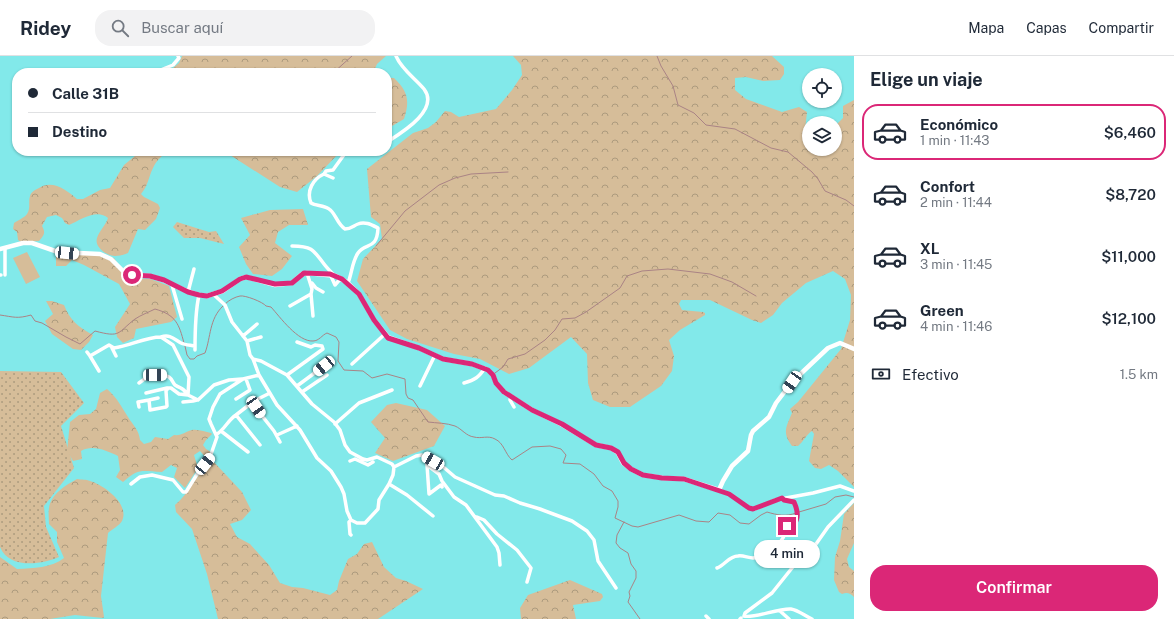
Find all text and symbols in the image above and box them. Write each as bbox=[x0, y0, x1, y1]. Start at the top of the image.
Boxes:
search box bbox=[95, 10, 375, 46]
text: Ridey bbox=[20, 17, 71, 39]
icon: search bbox=[109, 17, 131, 39]
text: Buscar aquí bbox=[141, 19, 223, 36]
text: Mapa bbox=[968, 20, 1004, 36]
text: Capas bbox=[1026, 20, 1067, 36]
text: Compartir bbox=[1089, 20, 1154, 36]
map controls bbox=[802, 68, 842, 156]
button: locate bbox=[802, 68, 842, 108]
text: Elige un viaje bbox=[870, 69, 983, 90]
text: Calle 31B bbox=[52, 85, 119, 102]
icon: car bbox=[872, 114, 908, 150]
button: layers bbox=[802, 116, 842, 156]
text: Económico bbox=[920, 116, 998, 133]
text: Destino bbox=[52, 123, 107, 140]
text: $6,460 bbox=[1104, 124, 1156, 141]
text: 1 min · 11:43 bbox=[920, 133, 990, 148]
icon: car bbox=[872, 176, 908, 212]
text: Confort bbox=[920, 178, 975, 195]
text: $8,720 bbox=[1105, 186, 1156, 203]
text: 2 min · 11:44 bbox=[920, 195, 992, 210]
icon: car bbox=[872, 238, 908, 274]
text: XL bbox=[920, 240, 939, 257]
car bbox=[54, 246, 80, 260]
text: $11,000 bbox=[1101, 248, 1156, 265]
text: 3 min · 11:45 bbox=[920, 257, 992, 272]
route start bbox=[123, 266, 141, 284]
icon: car bbox=[872, 300, 908, 336]
text: Green bbox=[920, 302, 964, 319]
text: $12,100 bbox=[1101, 310, 1156, 327]
text: 4 min · 11:46 bbox=[920, 319, 992, 334]
car bbox=[311, 354, 337, 378]
icon: cash bbox=[870, 363, 892, 385]
text: Efectivo bbox=[902, 366, 959, 383]
text: 1.5 km bbox=[1120, 367, 1158, 382]
car bbox=[143, 369, 167, 381]
car bbox=[780, 369, 804, 395]
car bbox=[244, 394, 268, 420]
car bbox=[420, 450, 446, 472]
car bbox=[193, 451, 217, 477]
route end bbox=[778, 517, 796, 535]
callout: 4 min bbox=[754, 540, 820, 568]
text: 4 min bbox=[770, 546, 804, 561]
button: Confirmar bbox=[870, 565, 1158, 611]

